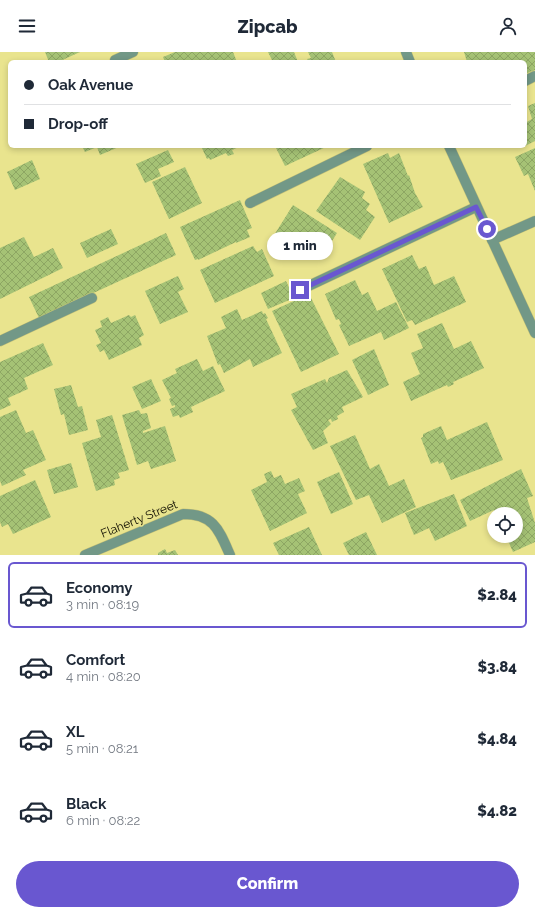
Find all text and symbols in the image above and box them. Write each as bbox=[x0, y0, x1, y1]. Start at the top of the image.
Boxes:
icon: menu bbox=[16, 15, 38, 37]
icon: person bbox=[497, 15, 519, 37]
text: Zipcab bbox=[238, 16, 297, 37]
text: Oak Avenue bbox=[48, 76, 133, 94]
text: Drop-off bbox=[48, 115, 108, 133]
route start bbox=[478, 220, 496, 238]
callout: 1 min bbox=[267, 232, 333, 260]
text: 1 min bbox=[283, 238, 317, 253]
route end bbox=[291, 281, 309, 299]
street label: Flaherty Street bbox=[99, 497, 179, 541]
map controls bbox=[487, 507, 523, 543]
button: locate bbox=[487, 507, 523, 543]
icon: car bbox=[18, 577, 54, 613]
text: Economy bbox=[66, 579, 133, 597]
text: $2.84 bbox=[477, 586, 517, 604]
text: 3 min · 08:19 bbox=[66, 597, 139, 612]
icon: car bbox=[18, 649, 54, 685]
text: Comfort bbox=[66, 651, 125, 669]
text: $3.84 bbox=[478, 658, 517, 676]
text: 4 min · 08:20 bbox=[66, 669, 141, 684]
icon: car bbox=[18, 721, 54, 757]
text: XL bbox=[66, 723, 84, 741]
text: $4.84 bbox=[477, 730, 517, 748]
text: 5 min · 08:21 bbox=[66, 741, 138, 756]
icon: car bbox=[18, 793, 54, 829]
text: Black bbox=[66, 795, 106, 813]
text: $4.82 bbox=[477, 802, 517, 820]
text: 6 min · 08:22 bbox=[66, 813, 140, 828]
button: Confirm bbox=[16, 861, 519, 907]

